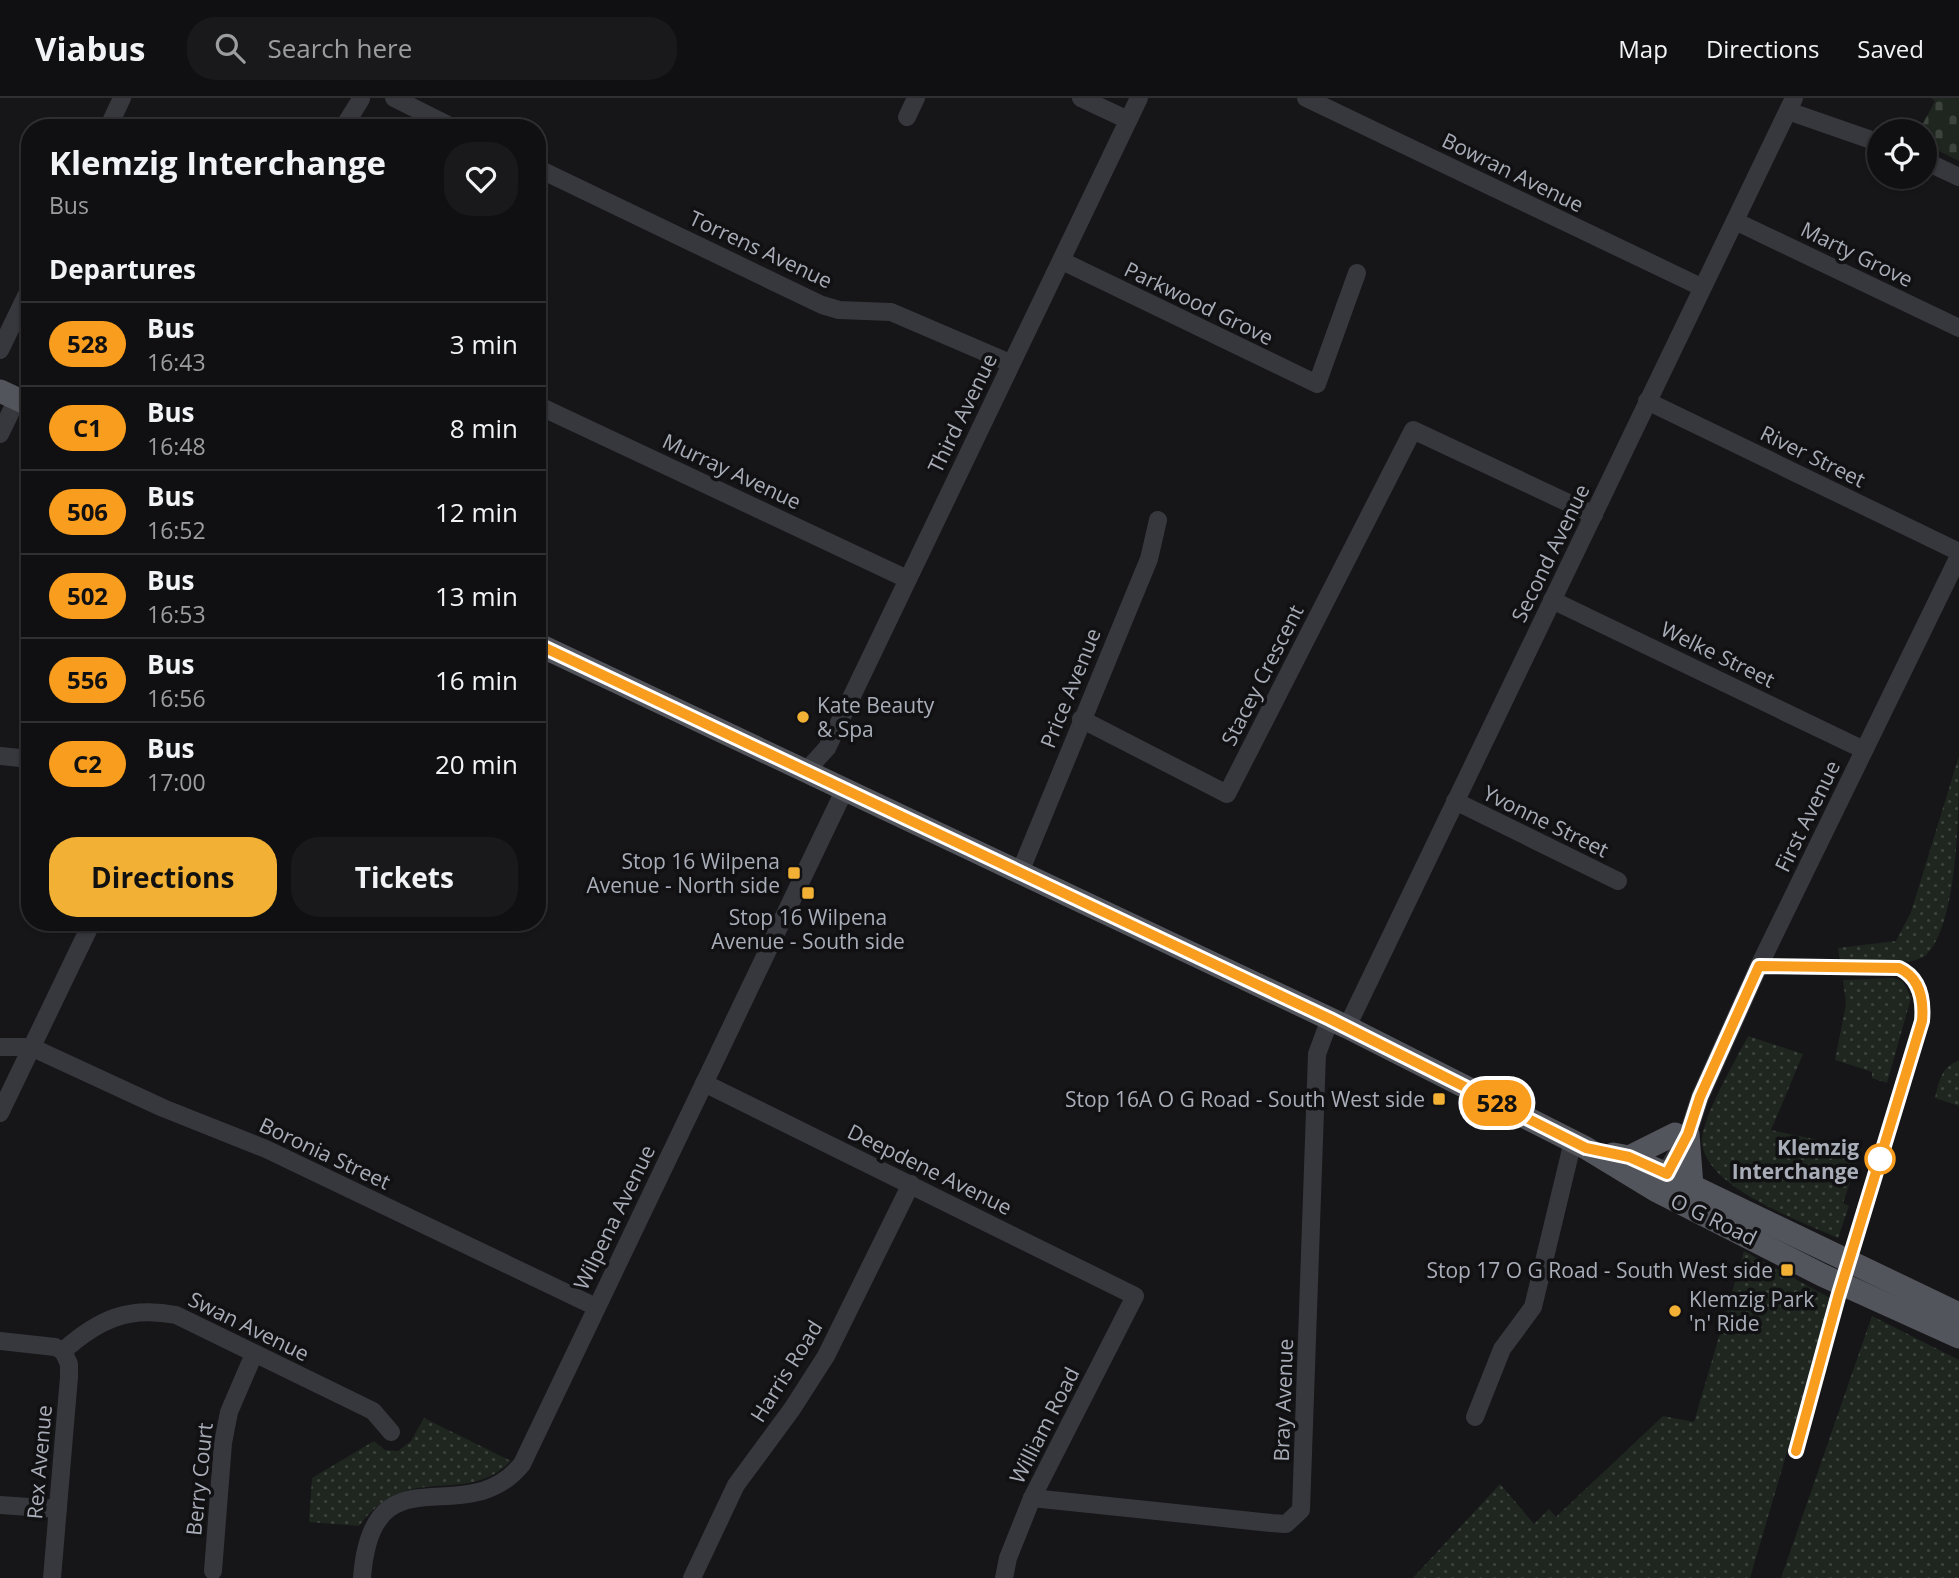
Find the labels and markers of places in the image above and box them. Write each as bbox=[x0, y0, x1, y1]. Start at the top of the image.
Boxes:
place label: Kate Beauty & Spa bbox=[817, 691, 935, 743]
marker: Kate Beauty & Spa bbox=[795, 709, 811, 725]
place label: Stop 16 Wilpena Avenue - North side bbox=[586, 847, 780, 899]
marker: Stop 16 Wilpena Avenue - North side bbox=[786, 865, 802, 881]
marker: Stop 16 Wilpena Avenue - South side bbox=[800, 885, 816, 901]
place label: Stop 16 Wilpena Avenue - South side bbox=[711, 903, 905, 955]
place label: Stop 16A O G Road - South West side bbox=[1065, 1085, 1425, 1113]
marker: Stop 16A O G Road - South West side bbox=[1431, 1091, 1447, 1107]
place label: Klemzig Interchange bbox=[1732, 1133, 1859, 1185]
marker: Klemzig Interchange bbox=[1865, 1144, 1895, 1174]
place label: Stop 17 O G Road - South West side bbox=[1426, 1256, 1773, 1284]
marker: Stop 17 O G Road - South West side bbox=[1779, 1262, 1795, 1278]
place label: Klemzig Park 'n' Ride bbox=[1689, 1285, 1814, 1337]
marker: Klemzig Park 'n' Ride bbox=[1667, 1303, 1683, 1319]

